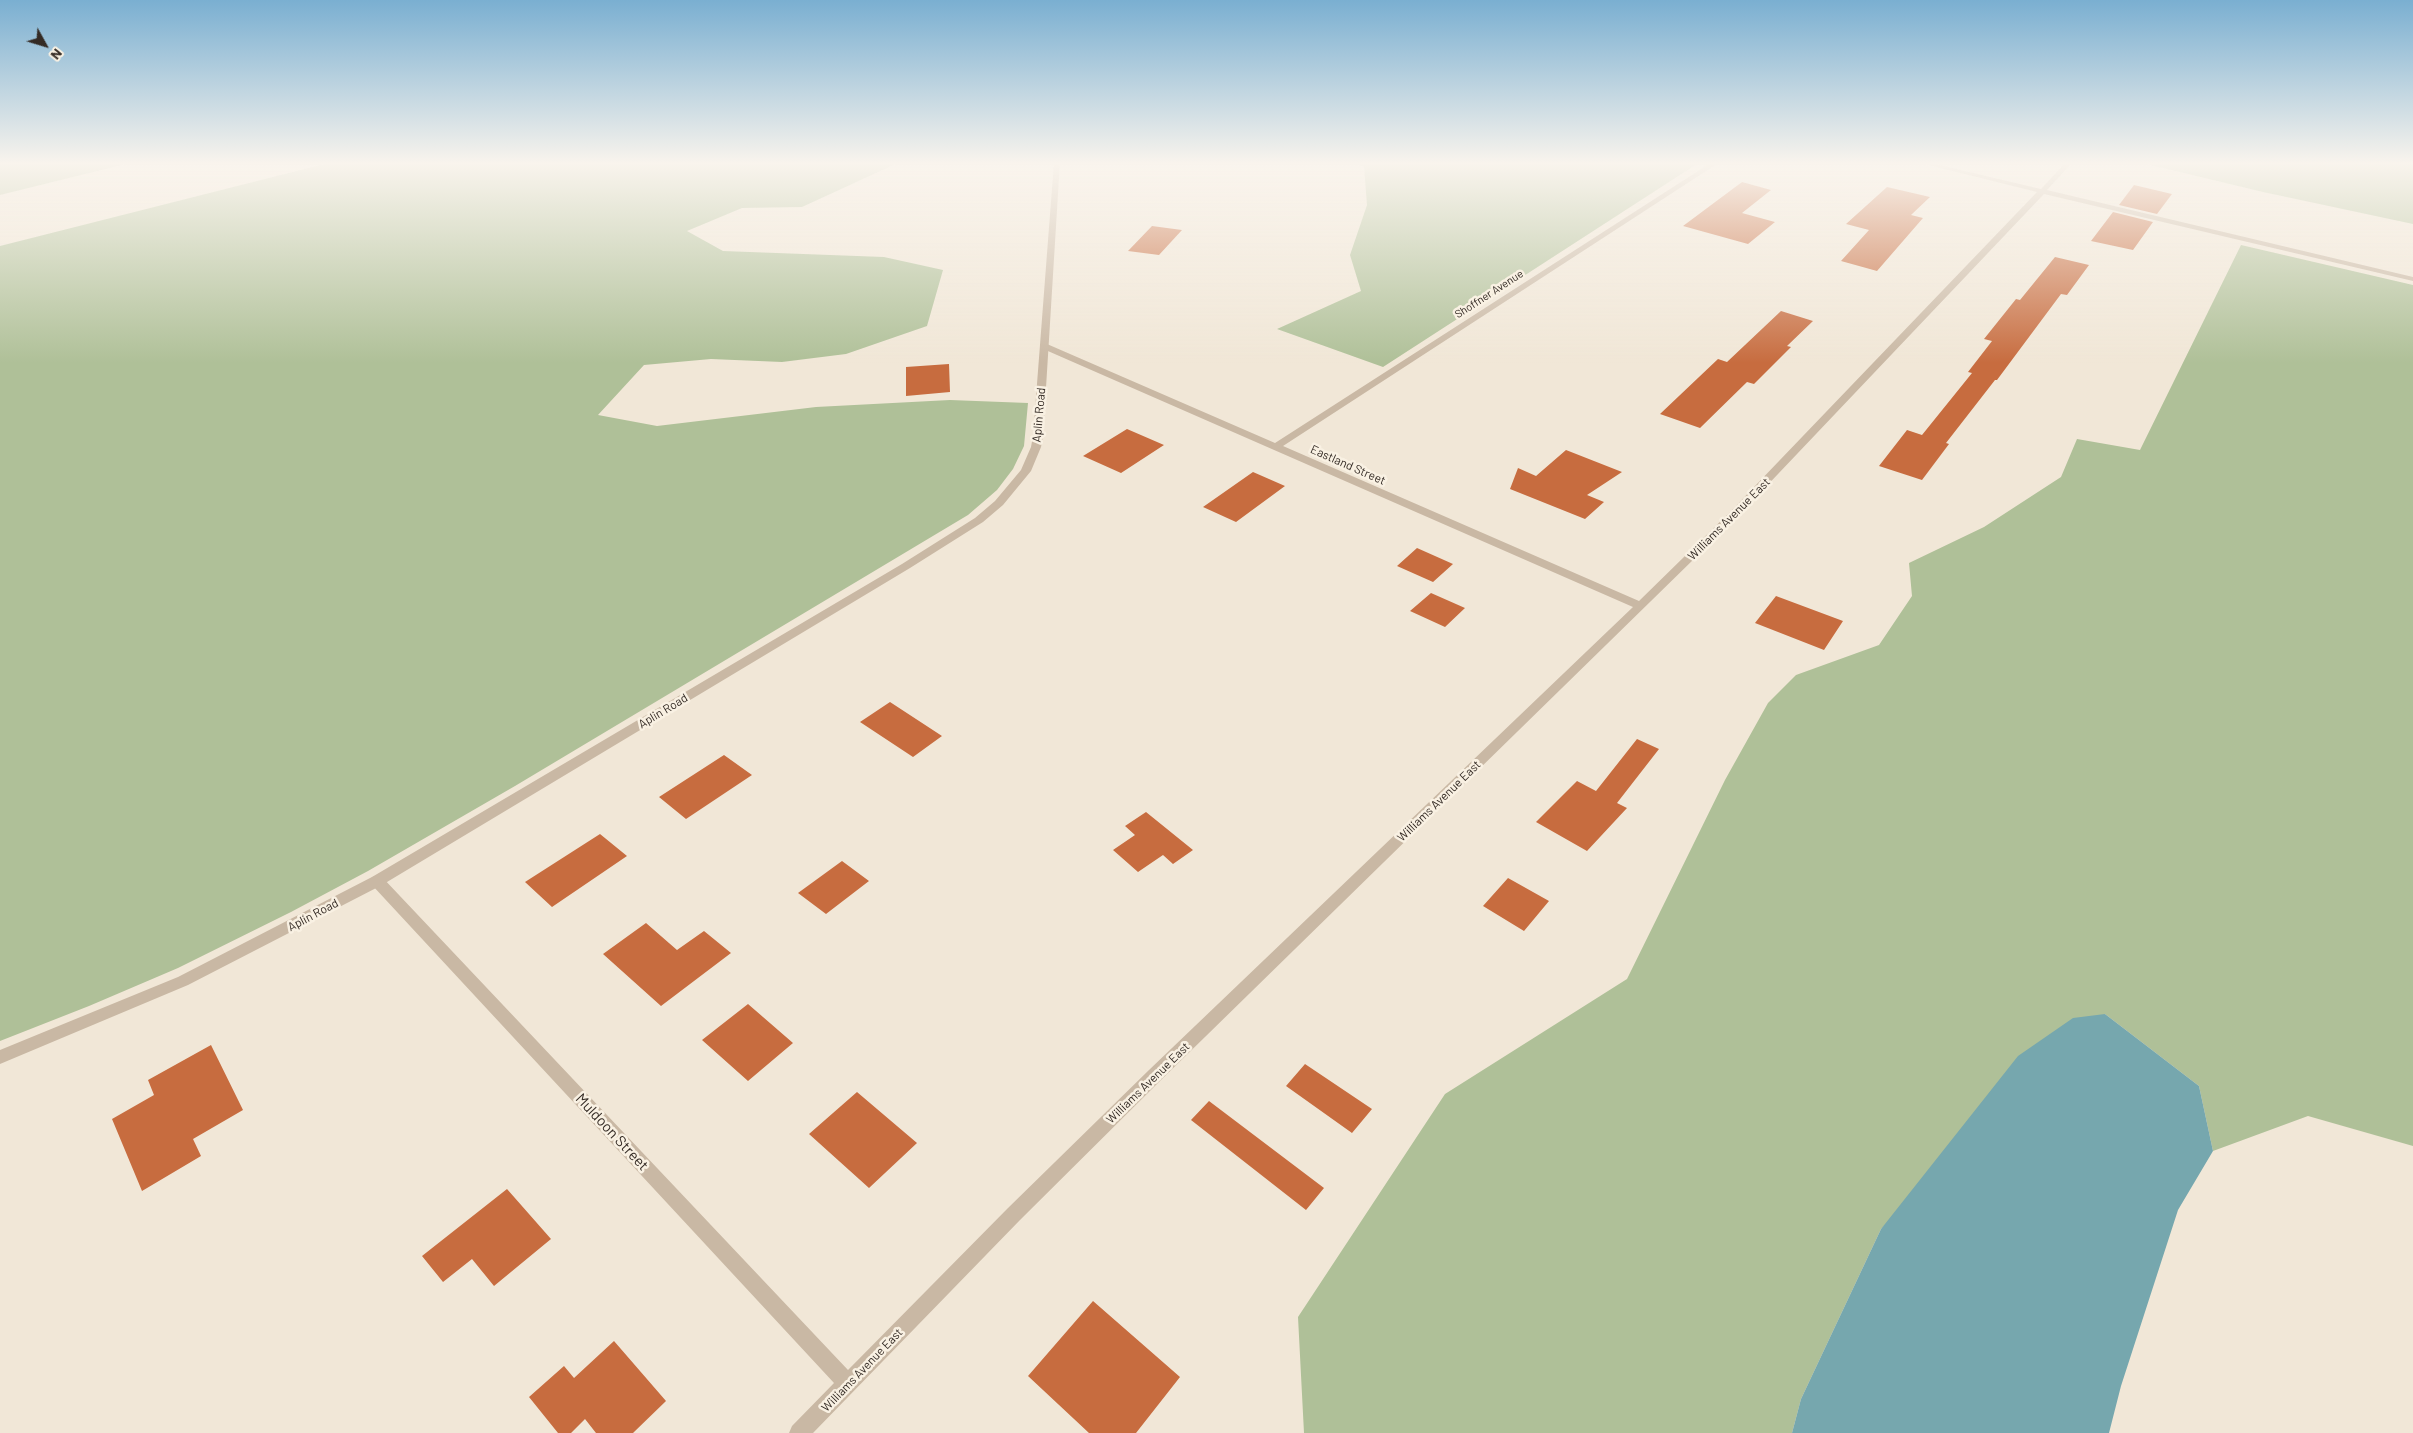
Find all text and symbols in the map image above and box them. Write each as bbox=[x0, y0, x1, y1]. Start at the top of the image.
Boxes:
north arrow bbox=[20, 20, 70, 70]
text: N bbox=[48, 46, 67, 64]
street label: Shoffner Avenue bbox=[1452, 267, 1526, 321]
street label: Aplin Road bbox=[1029, 387, 1049, 443]
street label: Eastland Street bbox=[1308, 442, 1388, 488]
street label: Williams Avenue East bbox=[1685, 475, 1773, 563]
street label: Aplin Road bbox=[636, 691, 690, 731]
street label: Williams Avenue East bbox=[1394, 757, 1484, 845]
street label: Aplin Road bbox=[285, 896, 341, 934]
street label: Williams Avenue East bbox=[1103, 1039, 1193, 1127]
street label: Muldoon Street bbox=[572, 1090, 652, 1174]
street label: Williams Avenue East bbox=[818, 1325, 906, 1415]

